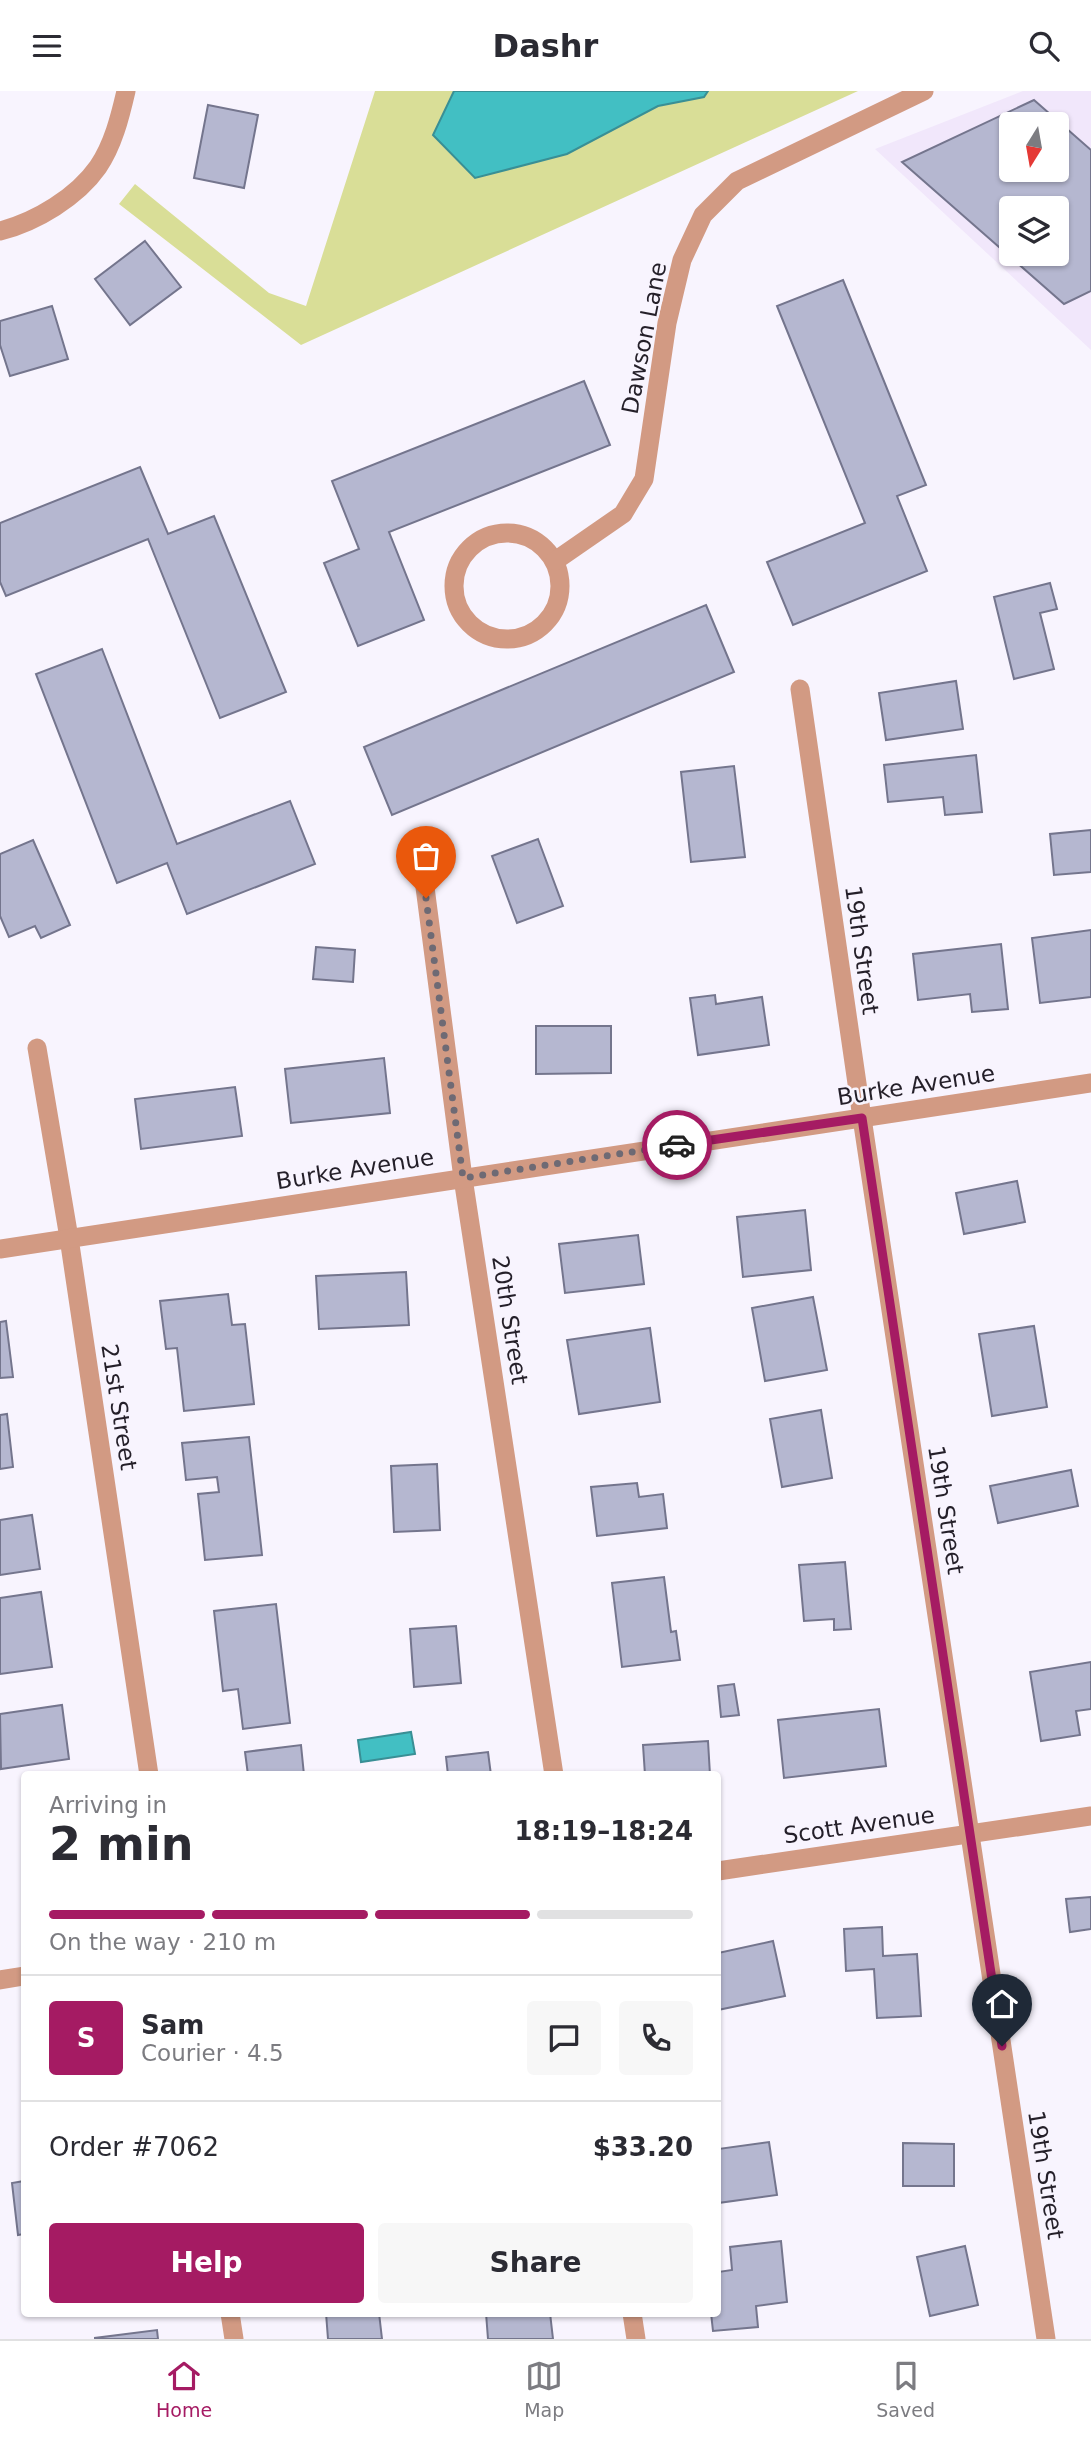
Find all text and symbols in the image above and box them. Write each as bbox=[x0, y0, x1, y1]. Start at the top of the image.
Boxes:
icon: menu bbox=[28, 27, 66, 65]
text: Dashr bbox=[493, 27, 598, 65]
icon: search bbox=[1025, 27, 1063, 65]
north arrow bbox=[999, 112, 1069, 182]
map controls bbox=[999, 112, 1069, 266]
button: layers bbox=[999, 196, 1069, 266]
street label: Dawson Lane bbox=[617, 260, 671, 416]
pin bbox=[396, 826, 456, 898]
icon: bag bbox=[407, 837, 445, 875]
street label: 19th Street bbox=[840, 884, 884, 1016]
street label: Burke Avenue bbox=[835, 1060, 997, 1110]
courier bbox=[642, 1110, 712, 1180]
icon: car bbox=[658, 1126, 696, 1164]
street label: Burke Avenue bbox=[274, 1144, 436, 1194]
street label: 20th Street bbox=[487, 1254, 533, 1386]
street label: 21st Street bbox=[96, 1342, 142, 1472]
street label: 19th Street bbox=[923, 1444, 969, 1576]
text: Arriving in bbox=[49, 1792, 167, 1818]
street label: Scott Avenue bbox=[782, 1802, 936, 1848]
text: 18:19–18:24 bbox=[514, 1816, 693, 1846]
text: 2 min bbox=[49, 1817, 193, 1871]
text: On the way · 210 m bbox=[49, 1929, 276, 1955]
pin bbox=[972, 1974, 1032, 2046]
icon: home bbox=[983, 1985, 1021, 2023]
button: chat bbox=[527, 2001, 601, 2075]
button: phone bbox=[619, 2001, 693, 2075]
text: Sam bbox=[141, 2010, 204, 2040]
text: S bbox=[77, 2023, 95, 2053]
text: Courier · 4.5 bbox=[141, 2040, 284, 2066]
street label: 19th Street bbox=[1023, 2109, 1069, 2241]
text: Order #7062 bbox=[49, 2132, 219, 2162]
text: $33.20 bbox=[593, 2132, 693, 2162]
button: Help bbox=[49, 2223, 364, 2303]
button: Share bbox=[378, 2223, 693, 2303]
tab: Home bbox=[156, 2357, 212, 2421]
tab: Map bbox=[524, 2357, 564, 2421]
tab: Saved bbox=[876, 2357, 935, 2421]

